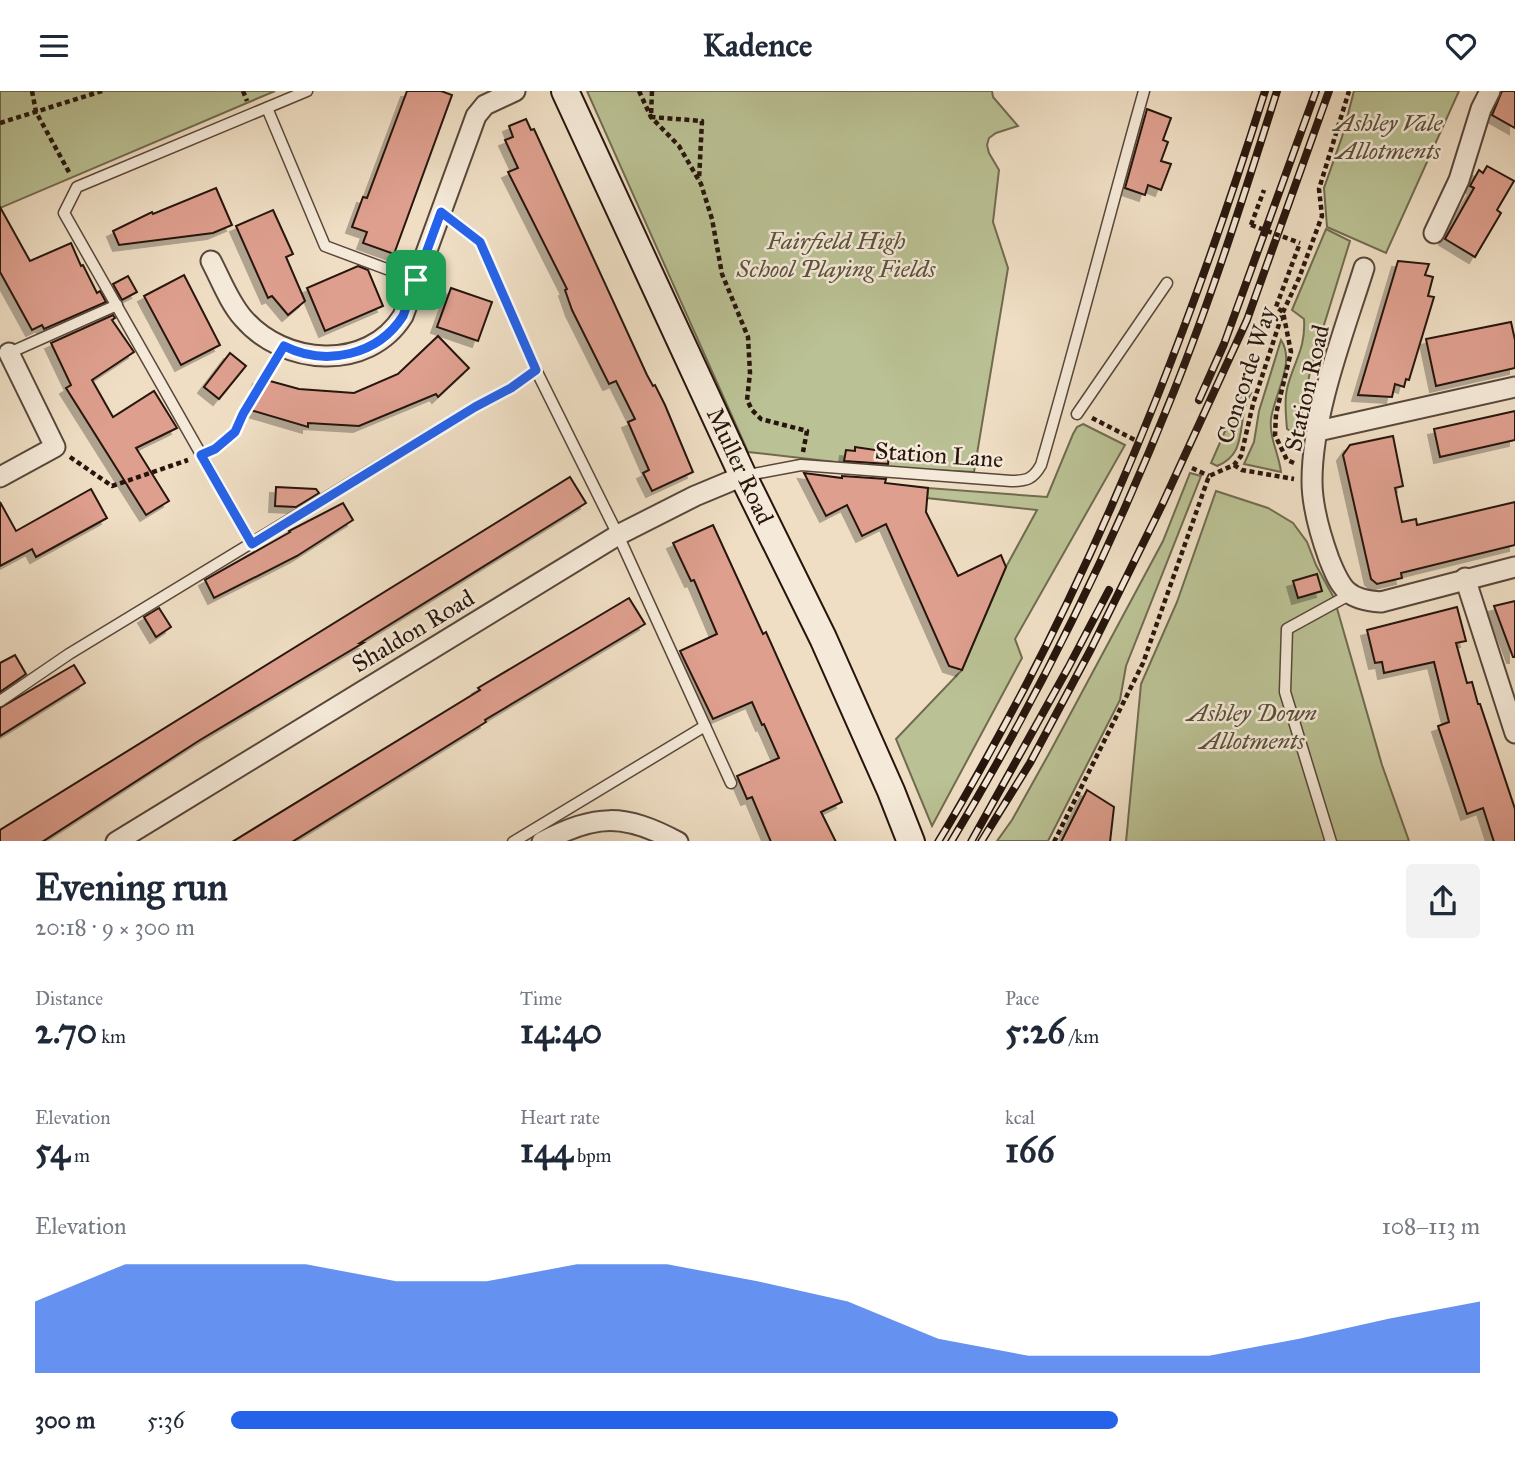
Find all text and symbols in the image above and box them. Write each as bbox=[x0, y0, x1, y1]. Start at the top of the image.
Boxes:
text: Kadence bbox=[703, 26, 812, 65]
icon: menu bbox=[35, 27, 73, 65]
icon: heart bbox=[1442, 27, 1480, 65]
park label: Ashley Vale Allotments bbox=[1331, 108, 1443, 166]
park label: Fairfield High School Playing Fields bbox=[735, 226, 937, 284]
pin bbox=[386, 250, 446, 310]
icon: arrive bbox=[397, 261, 435, 299]
street label: Concorde Way bbox=[1210, 302, 1283, 448]
street label: Station Road bbox=[1278, 322, 1336, 454]
street label: Muller Road bbox=[700, 403, 780, 529]
street label: Station Lane bbox=[874, 436, 1004, 474]
street label: Shaldon Road bbox=[346, 583, 480, 679]
park label: Ashley Down Allotments bbox=[1184, 698, 1317, 756]
text: Evening run bbox=[35, 864, 228, 910]
button: share bbox=[1406, 864, 1480, 938]
text: 20:18 · 9 × 300 m bbox=[35, 913, 195, 941]
text: Distance bbox=[35, 987, 103, 1010]
text: Time bbox=[520, 987, 562, 1010]
text: Pace bbox=[1005, 987, 1039, 1010]
text: 2.70 bbox=[35, 1010, 97, 1053]
text: 14:40 bbox=[520, 1010, 602, 1053]
text: 5:26 bbox=[1005, 1010, 1065, 1053]
text: km bbox=[97, 1025, 126, 1048]
text: /km bbox=[1065, 1025, 1099, 1048]
text: Elevation bbox=[35, 1106, 110, 1129]
text: Heart rate bbox=[520, 1106, 600, 1129]
text: kcal bbox=[1005, 1106, 1035, 1129]
text: 54 bbox=[35, 1129, 70, 1172]
text: 144 bbox=[520, 1129, 573, 1172]
text: 166 bbox=[1005, 1129, 1055, 1172]
text: m bbox=[70, 1144, 90, 1167]
text: bpm bbox=[573, 1144, 612, 1167]
text: Elevation bbox=[35, 1212, 126, 1240]
text: 108–113 m bbox=[1382, 1212, 1480, 1240]
text: 300 m bbox=[35, 1406, 95, 1434]
text: 5:36 bbox=[147, 1406, 184, 1434]

